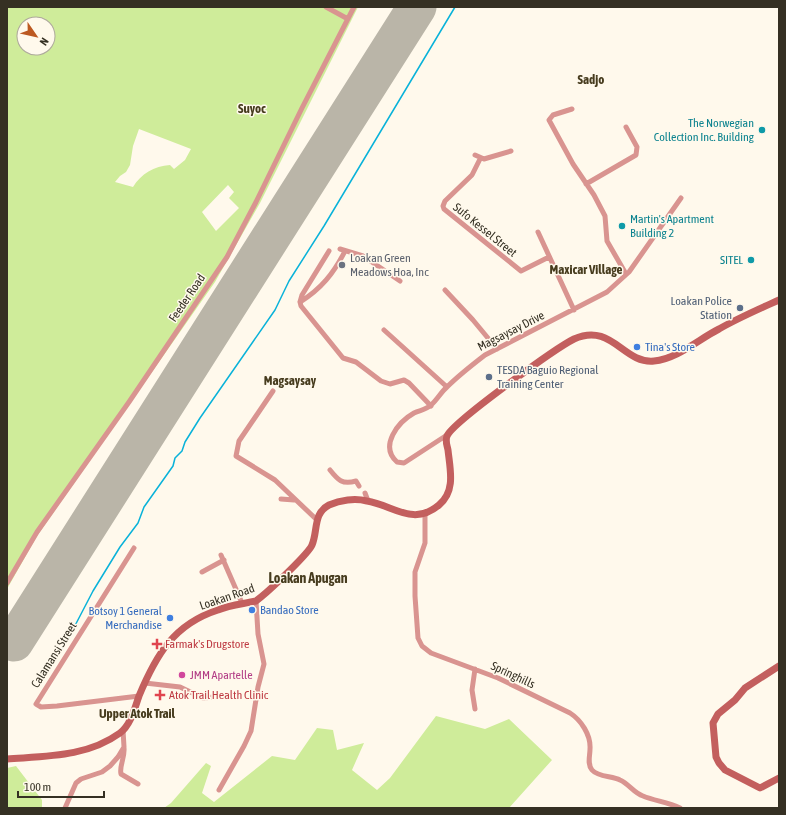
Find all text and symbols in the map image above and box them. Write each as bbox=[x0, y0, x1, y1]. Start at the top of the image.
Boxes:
north arrow bbox=[16, 16, 56, 56]
text: N bbox=[37, 36, 51, 48]
district label: Sadjo bbox=[578, 72, 604, 87]
district label: Suyoc bbox=[238, 101, 266, 116]
place label: The Norwegian Collection Inc. Building bbox=[654, 116, 755, 144]
marker: The Norwegian Collection Inc. Building bbox=[757, 125, 767, 135]
street label: Sufo Kessel Street bbox=[450, 200, 520, 260]
place label: Martin's Apartment Building 2 bbox=[630, 212, 715, 240]
marker: Martin's Apartment Building 2 bbox=[617, 221, 627, 231]
place label: Loakan Green Meadows Hoa, Inc bbox=[350, 251, 429, 279]
place label: SITEL bbox=[720, 253, 743, 267]
marker: SITEL bbox=[746, 255, 756, 265]
marker: Loakan Green Meadows Hoa, Inc bbox=[337, 260, 347, 270]
district label: Maxicar Village bbox=[550, 262, 623, 277]
street label: Feeder Road bbox=[166, 271, 208, 325]
place label: Loakan Police Station bbox=[671, 294, 732, 322]
marker: Loakan Police Station bbox=[735, 303, 745, 313]
street label: Magsaysay Drive bbox=[475, 308, 547, 354]
place label: Tina's Store bbox=[645, 340, 695, 354]
marker: Tina's Store bbox=[632, 342, 642, 352]
place label: TESDA Baguio Regional Training Center bbox=[497, 363, 599, 391]
marker: TESDA Baguio Regional Training Center bbox=[484, 372, 494, 382]
district label: Magsaysay bbox=[264, 373, 317, 388]
district label: Loakan Apugan bbox=[268, 570, 348, 586]
street label: Loakan Road bbox=[198, 581, 256, 613]
place label: Bandao Store bbox=[260, 603, 319, 617]
place label: Botsoy 1 General Merchandise bbox=[88, 604, 163, 632]
marker: Bandao Store bbox=[247, 605, 257, 615]
marker: Botsoy 1 General Merchandise bbox=[165, 613, 175, 623]
street label: Calamansi Street bbox=[28, 619, 80, 690]
place label: Farmak's Drugstore bbox=[165, 637, 249, 651]
marker: Farmak's Drugstore bbox=[152, 639, 162, 649]
street label: Springhills bbox=[489, 659, 537, 691]
place label: JMM Apartelle bbox=[190, 668, 253, 682]
marker: JMM Apartelle bbox=[177, 670, 187, 680]
place label: Atok Trail Health Clinic bbox=[169, 688, 269, 702]
marker: Atok Trail Health Clinic bbox=[154, 689, 166, 701]
district label: Upper Atok Trail bbox=[99, 706, 176, 721]
scale bar bbox=[18, 773, 104, 799]
text: 100 m bbox=[24, 780, 51, 794]

